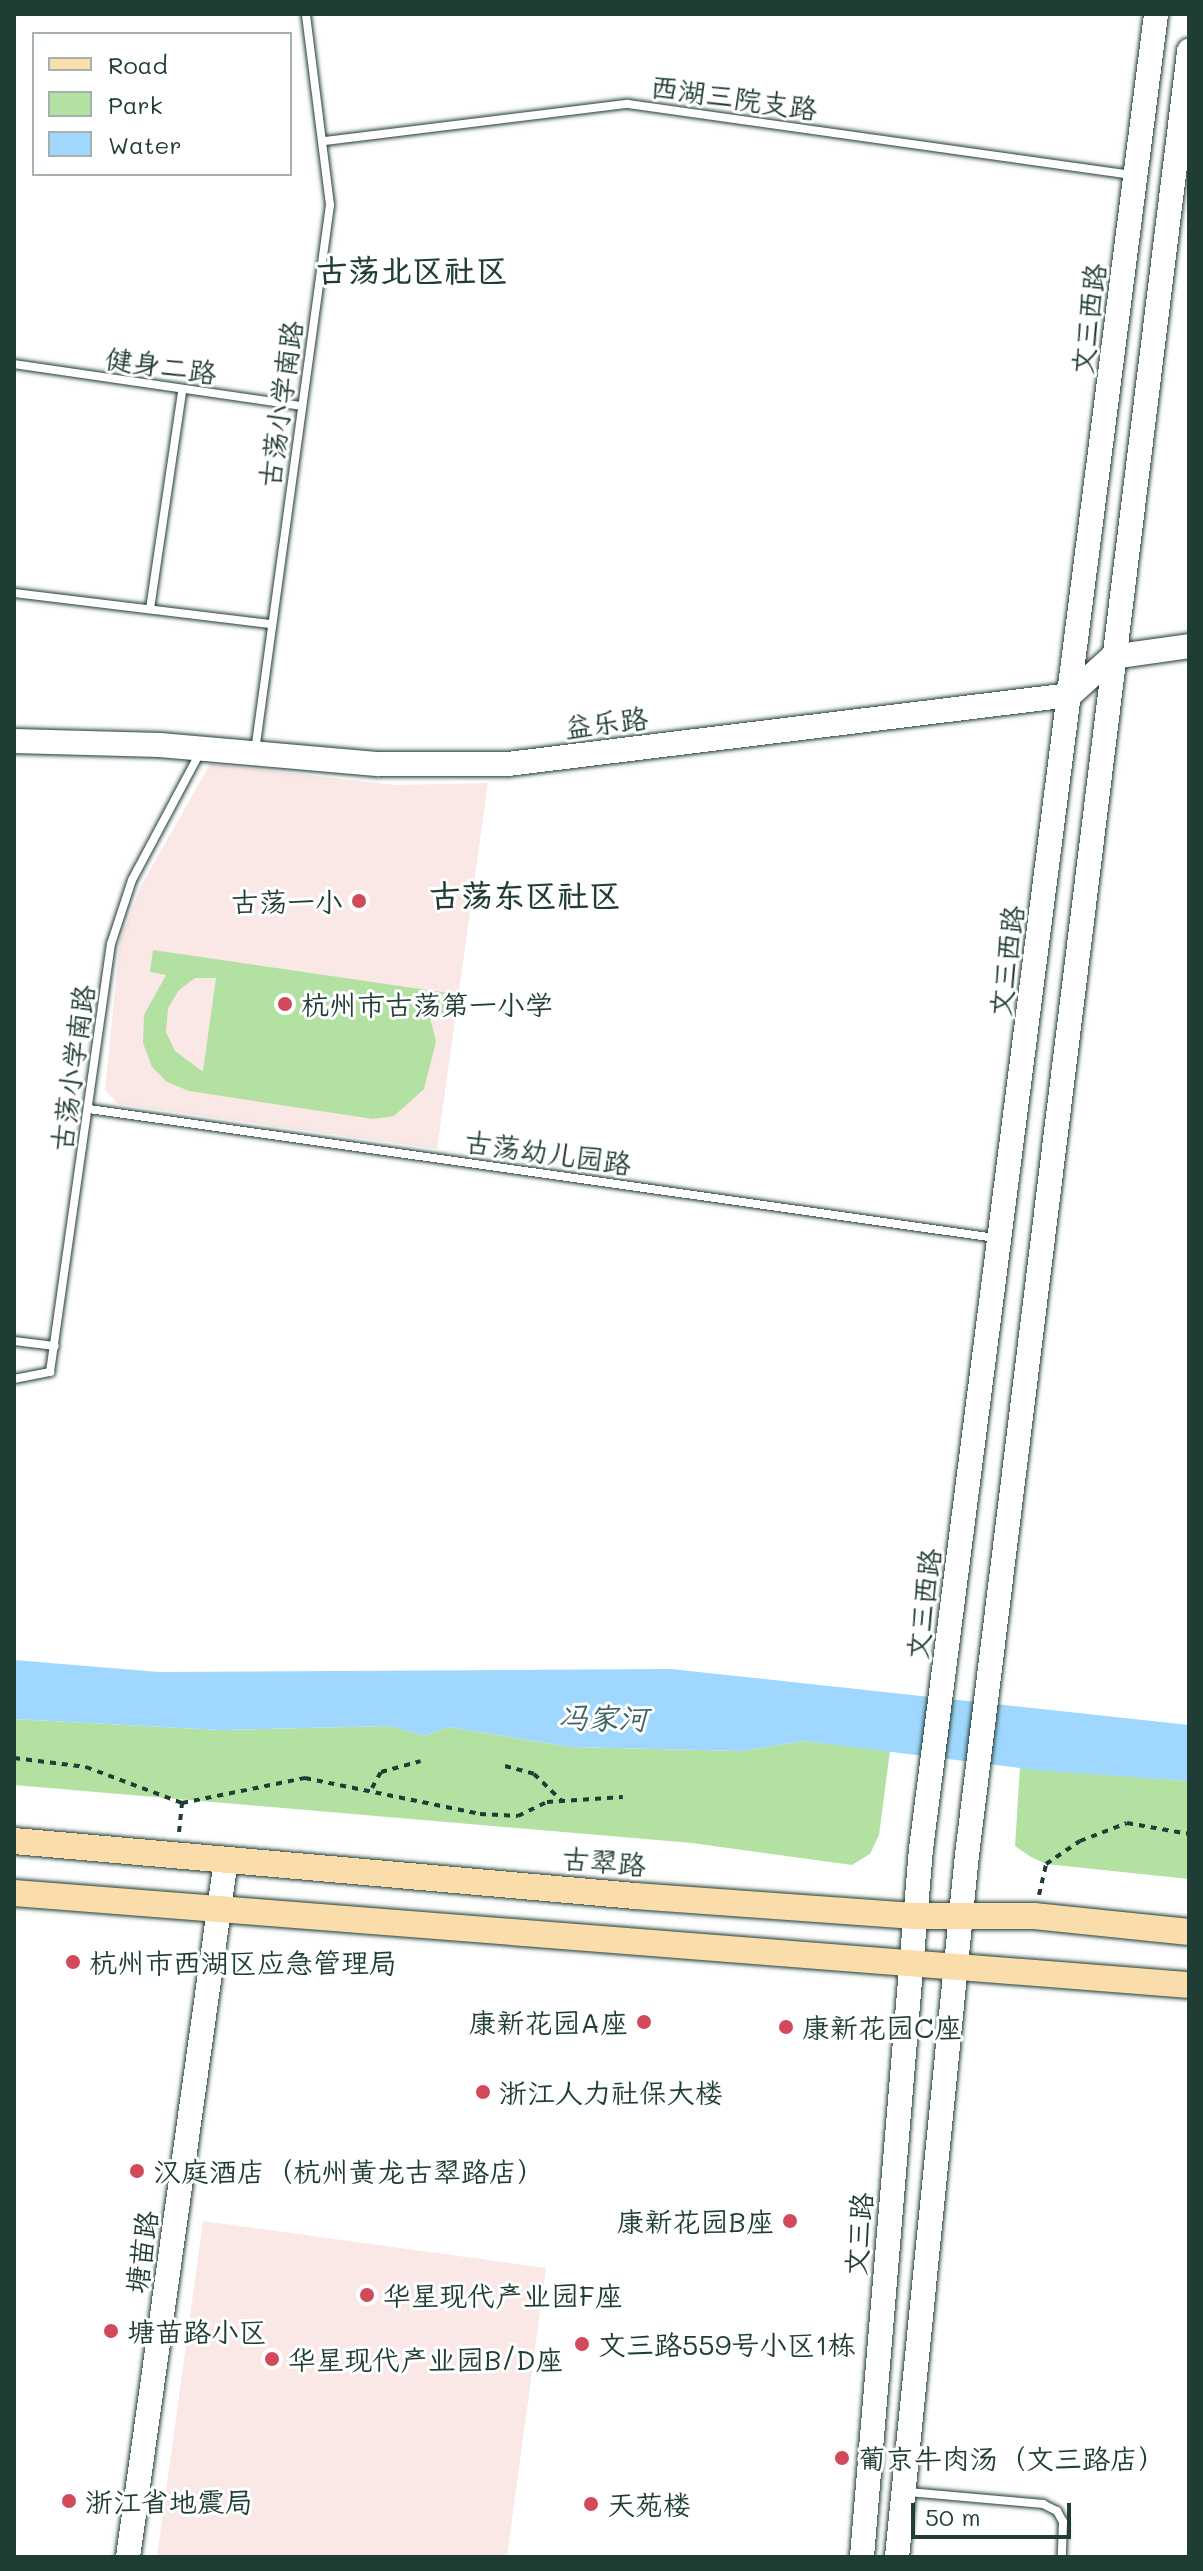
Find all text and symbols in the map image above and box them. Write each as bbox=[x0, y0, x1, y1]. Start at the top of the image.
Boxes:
legend bbox=[32, 32, 292, 176]
text: Road bbox=[108, 49, 168, 80]
street label: 西湖三院支路 bbox=[648, 69, 820, 125]
text: Park bbox=[108, 89, 162, 120]
text: Water bbox=[108, 129, 182, 160]
district label: 古荡北区社区 bbox=[316, 250, 508, 288]
street label: 文三西路 bbox=[1065, 261, 1111, 377]
street label: 古荡小学南路 bbox=[252, 318, 308, 490]
street label: 健身二路 bbox=[103, 341, 219, 389]
street label: 益乐路 bbox=[562, 700, 650, 744]
district label: 古荡东区社区 bbox=[429, 875, 621, 913]
place label: 古荡一小 bbox=[231, 884, 343, 918]
marker: 古荡一小 bbox=[350, 892, 368, 910]
street label: 文三西路 bbox=[983, 903, 1029, 1019]
street label: 古荡小学南路 bbox=[44, 982, 100, 1154]
place label: 杭州市古荡第一小学 bbox=[301, 987, 553, 1021]
marker: 杭州市古荡第一小学 bbox=[276, 995, 294, 1013]
street label: 古荡幼儿园路 bbox=[462, 1124, 634, 1180]
street label: 文三西路 bbox=[900, 1546, 946, 1662]
water label: 冯家河 bbox=[558, 1698, 648, 1736]
street label: 古翠路 bbox=[561, 1841, 647, 1881]
place label: 杭州市西湖区应急管理局 bbox=[89, 1945, 397, 1979]
marker: 杭州市西湖区应急管理局 bbox=[64, 1953, 82, 1971]
place label: 康新花园A座 bbox=[469, 2005, 628, 2039]
place label: 康新花园C座 bbox=[802, 2010, 962, 2044]
marker: 康新花园A座 bbox=[635, 2013, 653, 2031]
marker: 康新花园C座 bbox=[777, 2018, 795, 2036]
place label: 浙江人力社保大楼 bbox=[499, 2075, 723, 2109]
marker: 浙江人力社保大楼 bbox=[474, 2083, 492, 2101]
place label: 汉庭酒店（杭州黄龙古翠路店） bbox=[153, 2154, 545, 2188]
marker: 汉庭酒店（杭州黄龙古翠路店） bbox=[128, 2162, 146, 2180]
street label: 文三路 bbox=[838, 2191, 878, 2277]
place label: 康新花园B座 bbox=[617, 2204, 774, 2238]
street label: 塘苗路 bbox=[119, 2208, 163, 2296]
marker: 康新花园B座 bbox=[781, 2212, 799, 2230]
place label: 华星现代产业园F座 bbox=[383, 2278, 623, 2312]
marker: 华星现代产业园F座 bbox=[358, 2286, 376, 2304]
place label: 塘苗路小区 bbox=[127, 2314, 267, 2348]
marker: 塘苗路小区 bbox=[102, 2322, 120, 2340]
place label: 文三路559号小区1栋 bbox=[598, 2327, 856, 2361]
marker: 文三路559号小区1栋 bbox=[573, 2335, 591, 2353]
place label: 华星现代产业园B/D座 bbox=[288, 2342, 563, 2376]
marker: 华星现代产业园B/D座 bbox=[263, 2350, 281, 2368]
place label: 葡京牛肉汤（文三路店） bbox=[858, 2441, 1166, 2475]
marker: 葡京牛肉汤（文三路店） bbox=[833, 2449, 851, 2467]
place label: 浙江省地震局 bbox=[85, 2484, 253, 2518]
place label: 天苑楼 bbox=[607, 2487, 691, 2521]
scale bar bbox=[915, 2487, 1075, 2537]
marker: 浙江省地震局 bbox=[60, 2492, 78, 2510]
marker: 天苑楼 bbox=[582, 2495, 600, 2513]
text: 50 m bbox=[925, 2501, 981, 2532]

